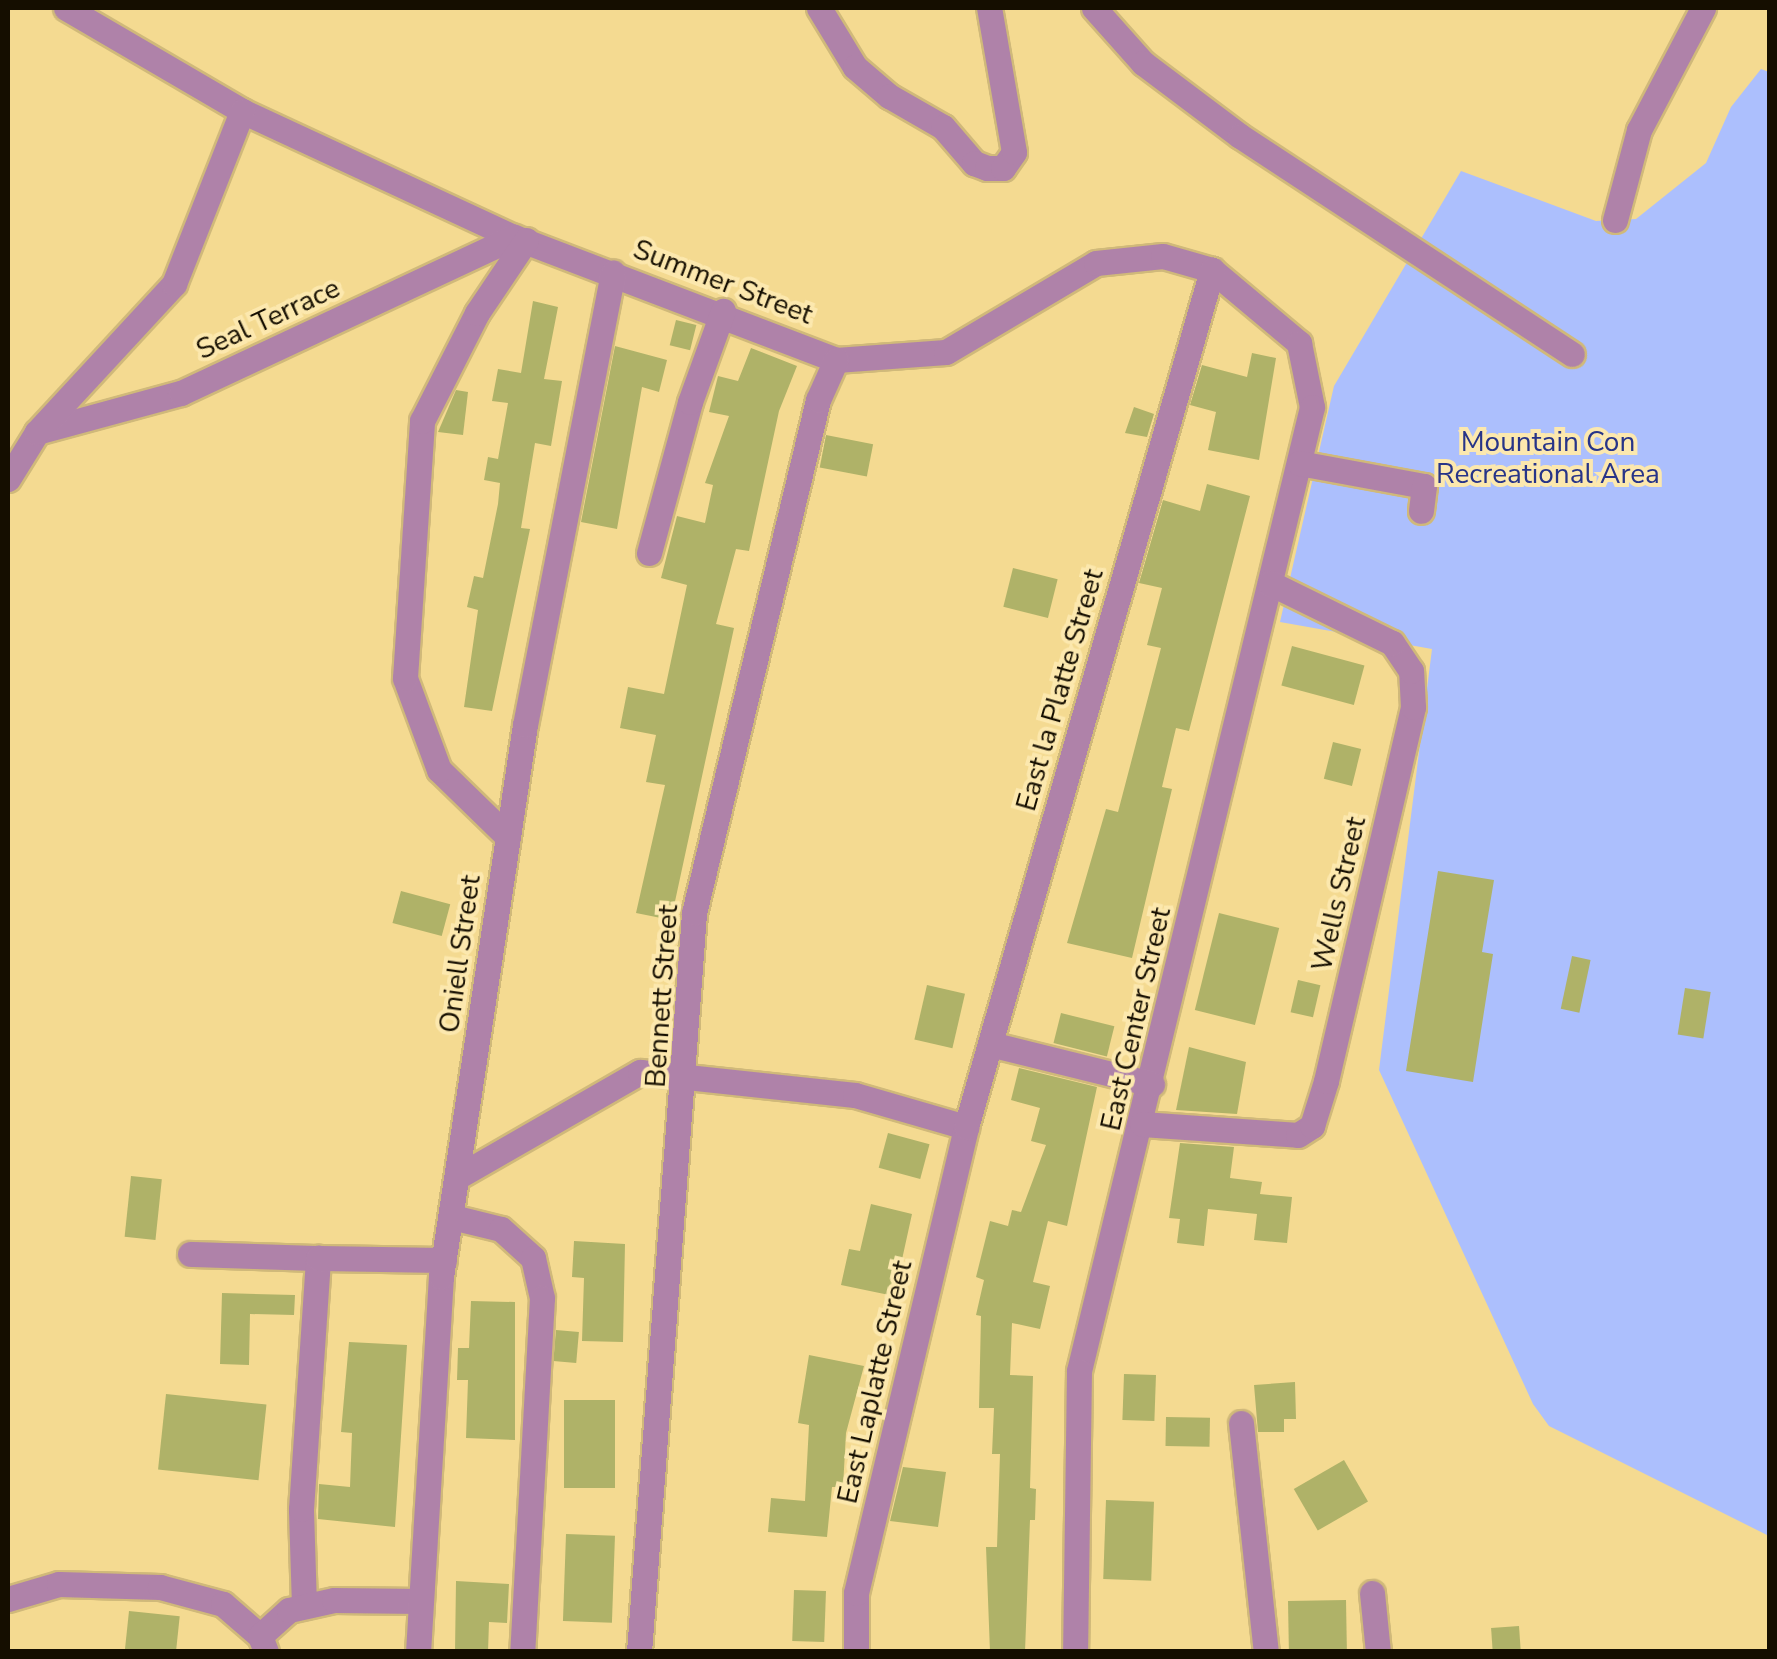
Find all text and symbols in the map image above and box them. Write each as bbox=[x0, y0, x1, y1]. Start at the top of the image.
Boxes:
street label: Summer Street bbox=[629, 232, 817, 332]
street label: Seal Terrace bbox=[191, 271, 345, 367]
park label: Mountain Con Recreational Area bbox=[1436, 425, 1660, 491]
street label: East la Platte Street bbox=[1009, 565, 1111, 815]
street label: Wells Street bbox=[1305, 813, 1373, 975]
street label: Oniell Street bbox=[432, 873, 488, 1035]
street label: Bennett Street bbox=[639, 903, 685, 1089]
street label: East Center Street bbox=[1094, 904, 1178, 1134]
street label: East Laplatte Street bbox=[831, 1257, 919, 1507]

